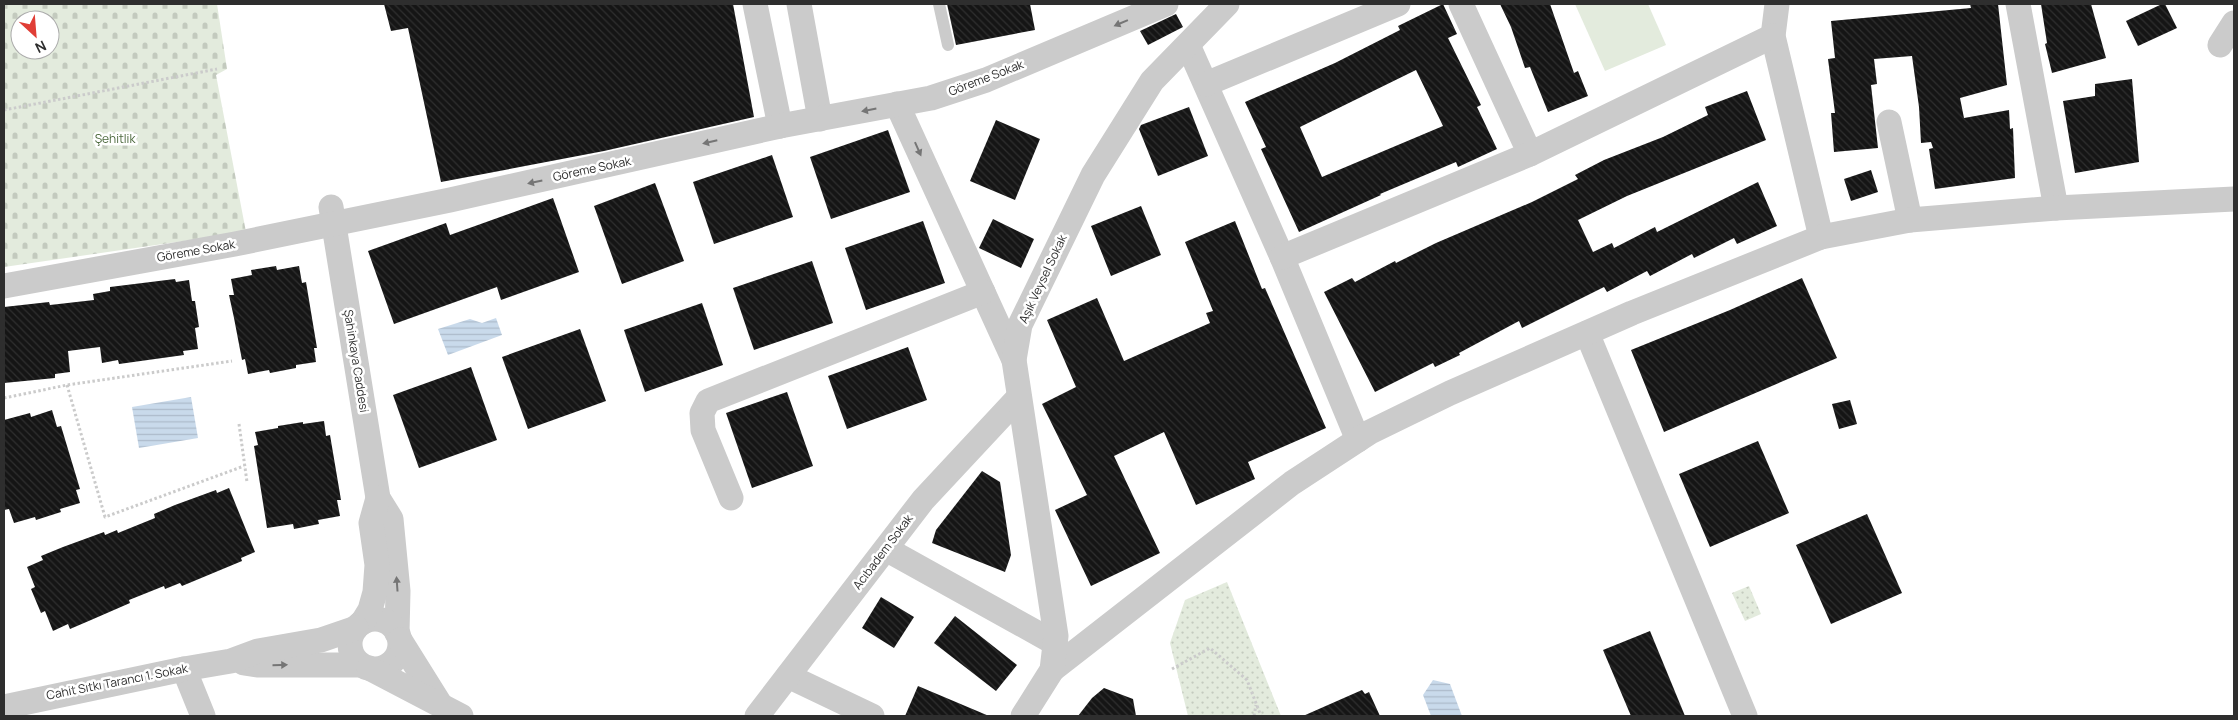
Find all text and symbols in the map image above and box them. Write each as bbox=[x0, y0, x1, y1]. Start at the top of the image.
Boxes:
north arrow bbox=[10, 10, 60, 60]
one-way arrow bbox=[1114, 19, 1128, 27]
text: N bbox=[32, 36, 50, 58]
street label: Göreme Sokak bbox=[946, 55, 1027, 100]
one-way arrow bbox=[861, 106, 877, 114]
park label: Şehitlik bbox=[95, 130, 136, 147]
one-way arrow bbox=[703, 138, 718, 146]
one-way arrow bbox=[914, 142, 922, 156]
street label: Göreme Sokak bbox=[551, 152, 633, 185]
one-way arrow bbox=[527, 178, 542, 186]
street label: Aşık Veysel Sokak bbox=[1014, 231, 1071, 326]
street label: Göreme Sokak bbox=[155, 235, 237, 266]
street label: Şahinkaya Caddesi bbox=[340, 308, 373, 414]
street label: Acıbadem Sokak bbox=[849, 510, 917, 593]
one-way arrow bbox=[393, 576, 401, 592]
street label: Cahit Sıtkı Tarancı 1. Sokak bbox=[45, 659, 190, 704]
one-way arrow bbox=[272, 661, 288, 669]

